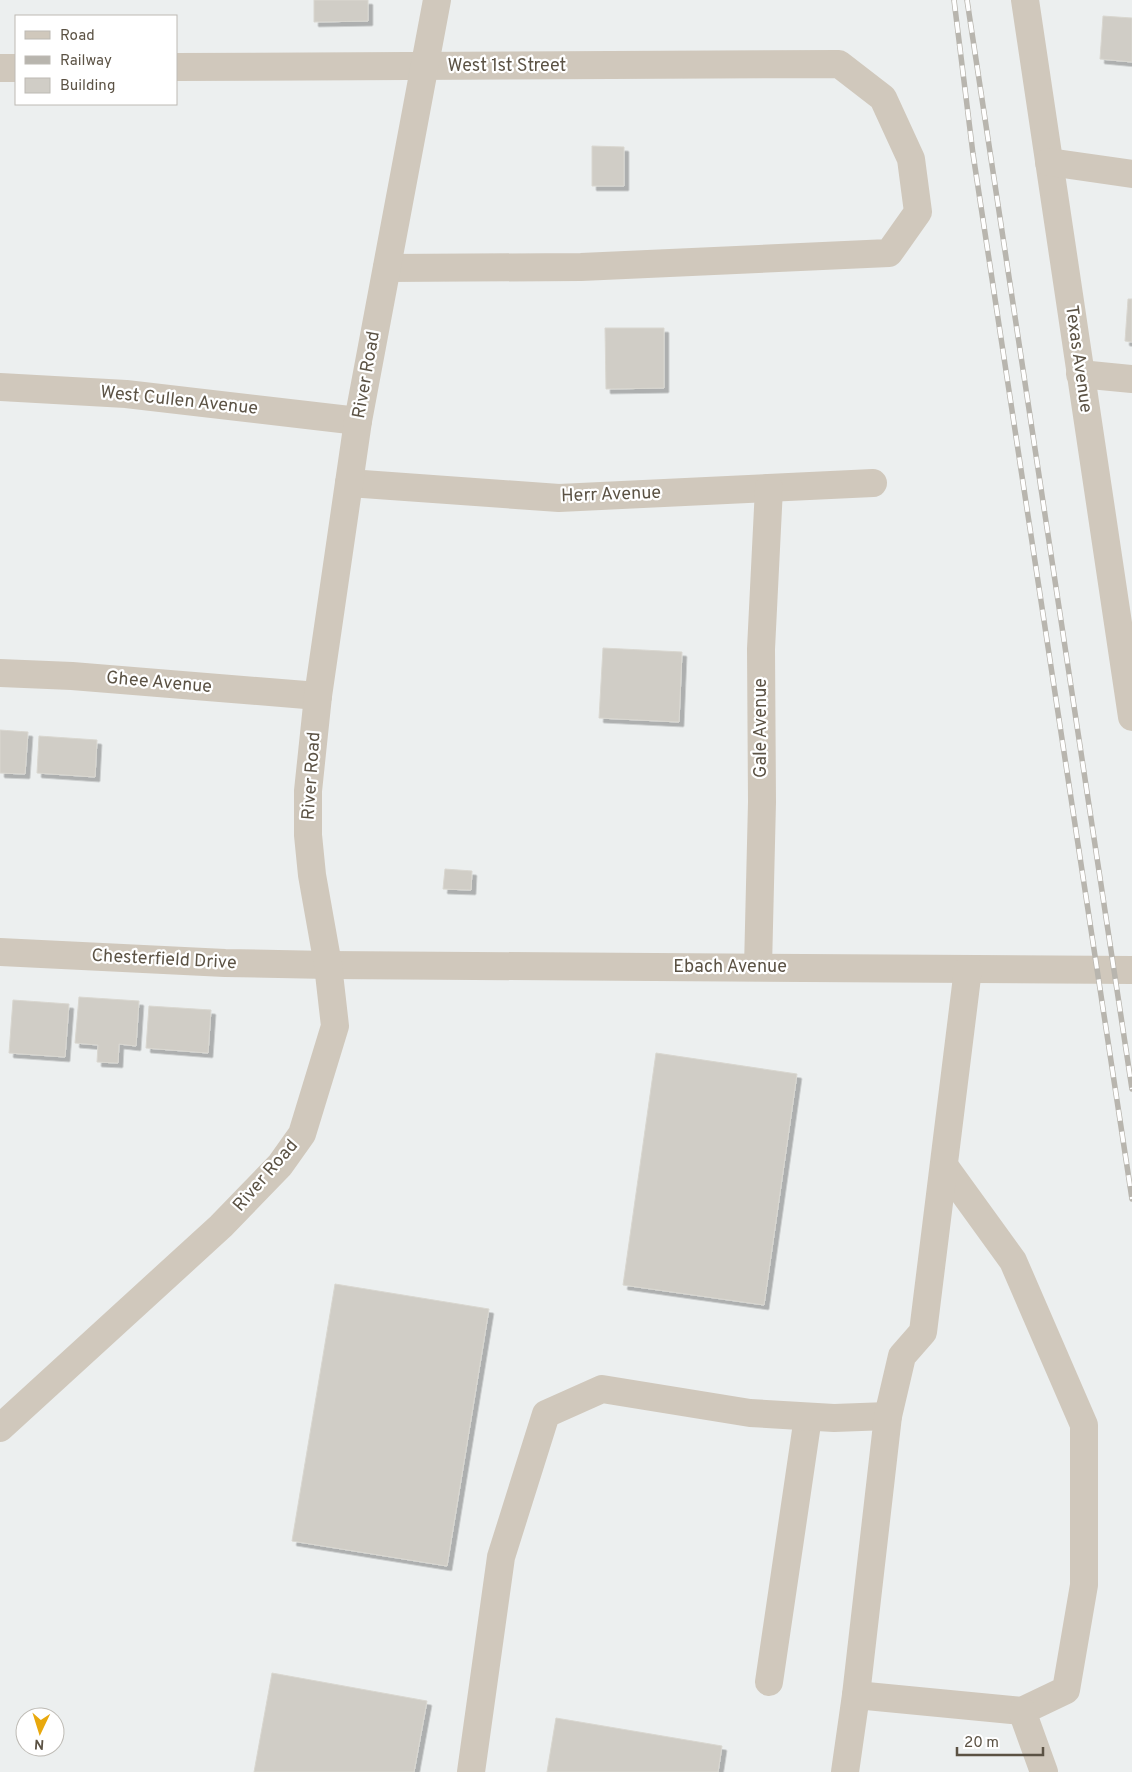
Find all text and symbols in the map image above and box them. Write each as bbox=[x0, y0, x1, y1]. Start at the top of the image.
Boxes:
legend bbox=[15, 15, 178, 105]
text: Road bbox=[60, 27, 95, 46]
text: Railway bbox=[60, 52, 112, 71]
street label: West 1st Street bbox=[448, 55, 566, 78]
text: Building bbox=[60, 77, 115, 96]
street label: Texas Avenue bbox=[1059, 304, 1097, 414]
street label: River Road bbox=[348, 329, 386, 421]
street label: West Cullen Avenue bbox=[99, 381, 259, 421]
street label: Herr Avenue bbox=[561, 482, 661, 508]
street label: Ghee Avenue bbox=[105, 667, 213, 699]
street label: Gale Avenue bbox=[750, 678, 773, 778]
street label: River Road bbox=[297, 731, 327, 821]
street label: Chesterfield Drive bbox=[91, 945, 237, 975]
street label: Ebach Avenue bbox=[673, 956, 787, 979]
street label: River Road bbox=[228, 1135, 304, 1217]
north arrow bbox=[15, 1707, 65, 1757]
scale bar bbox=[957, 1724, 1043, 1756]
text: 20 m bbox=[964, 1734, 999, 1753]
text: N bbox=[34, 1735, 45, 1752]

